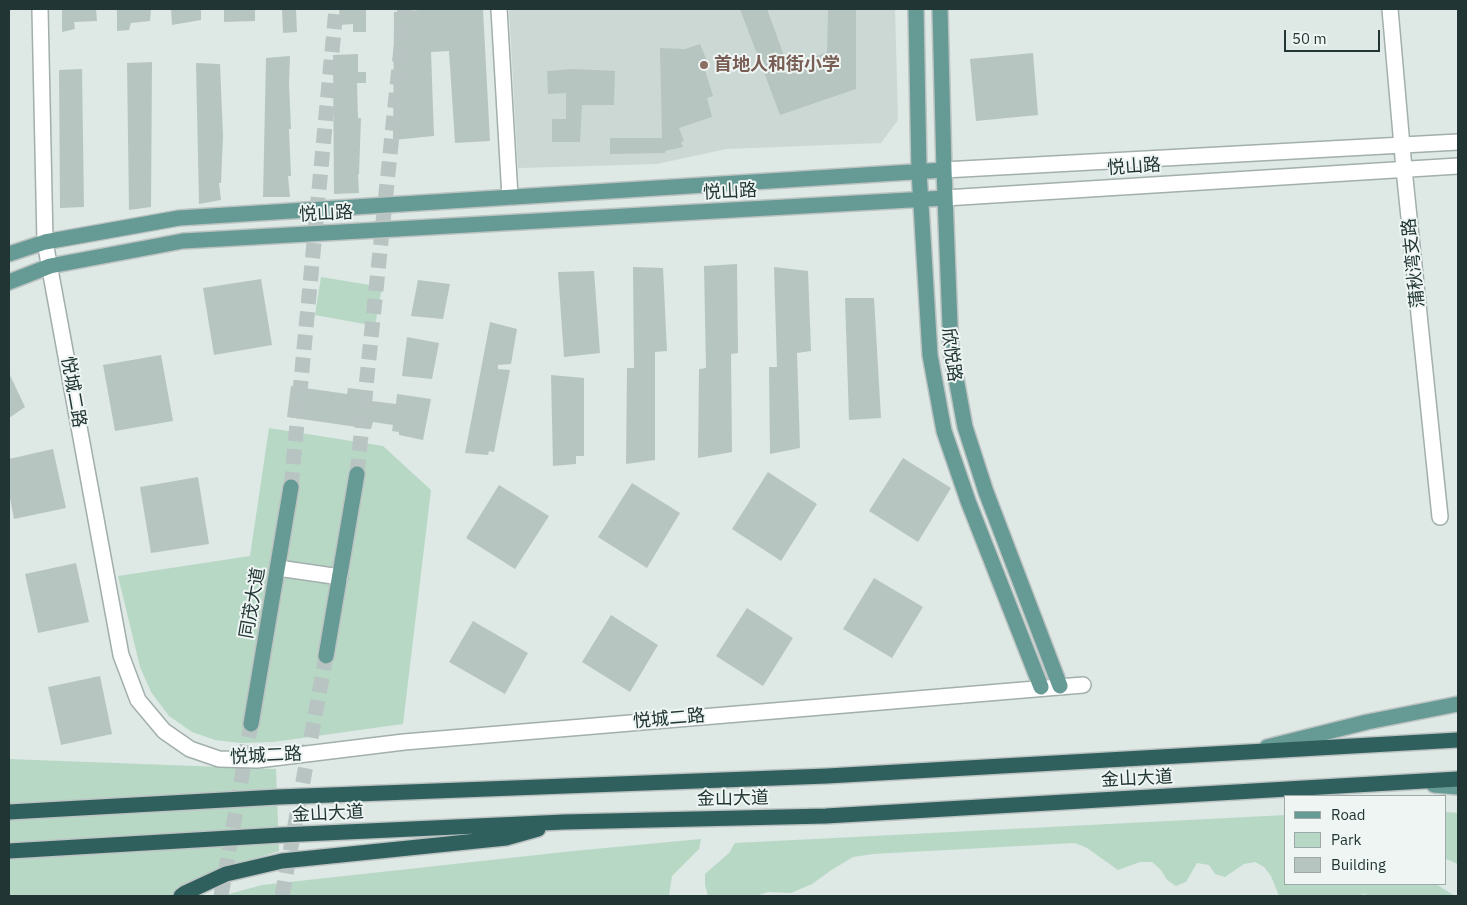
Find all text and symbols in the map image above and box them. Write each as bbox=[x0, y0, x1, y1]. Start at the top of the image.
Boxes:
scale bar bbox=[1287, 20, 1383, 52]
text: 50 m bbox=[1292, 29, 1327, 48]
place label: 首地人和街小学 bbox=[714, 54, 840, 76]
marker: 首地人和街小学 bbox=[698, 59, 710, 71]
street label: 悦山路 bbox=[1106, 154, 1162, 180]
street label: 悦山路 bbox=[702, 180, 758, 204]
street label: 悦山路 bbox=[298, 202, 354, 226]
street label: 蒲秋湾支路 bbox=[1399, 217, 1429, 309]
street label: 欣悦路 bbox=[937, 327, 965, 383]
street label: 悦城二路 bbox=[56, 355, 90, 429]
street label: 同茂大道 bbox=[236, 566, 270, 640]
street label: 悦城二路 bbox=[632, 705, 706, 733]
street label: 悦城二路 bbox=[229, 743, 303, 769]
street label: 金山大道 bbox=[1100, 766, 1174, 792]
street label: 金山大道 bbox=[697, 788, 769, 810]
legend bbox=[1284, 795, 1447, 885]
street label: 金山大道 bbox=[291, 801, 365, 827]
text: Road bbox=[1331, 805, 1366, 824]
text: Park bbox=[1331, 830, 1361, 849]
text: Building bbox=[1331, 855, 1386, 874]

